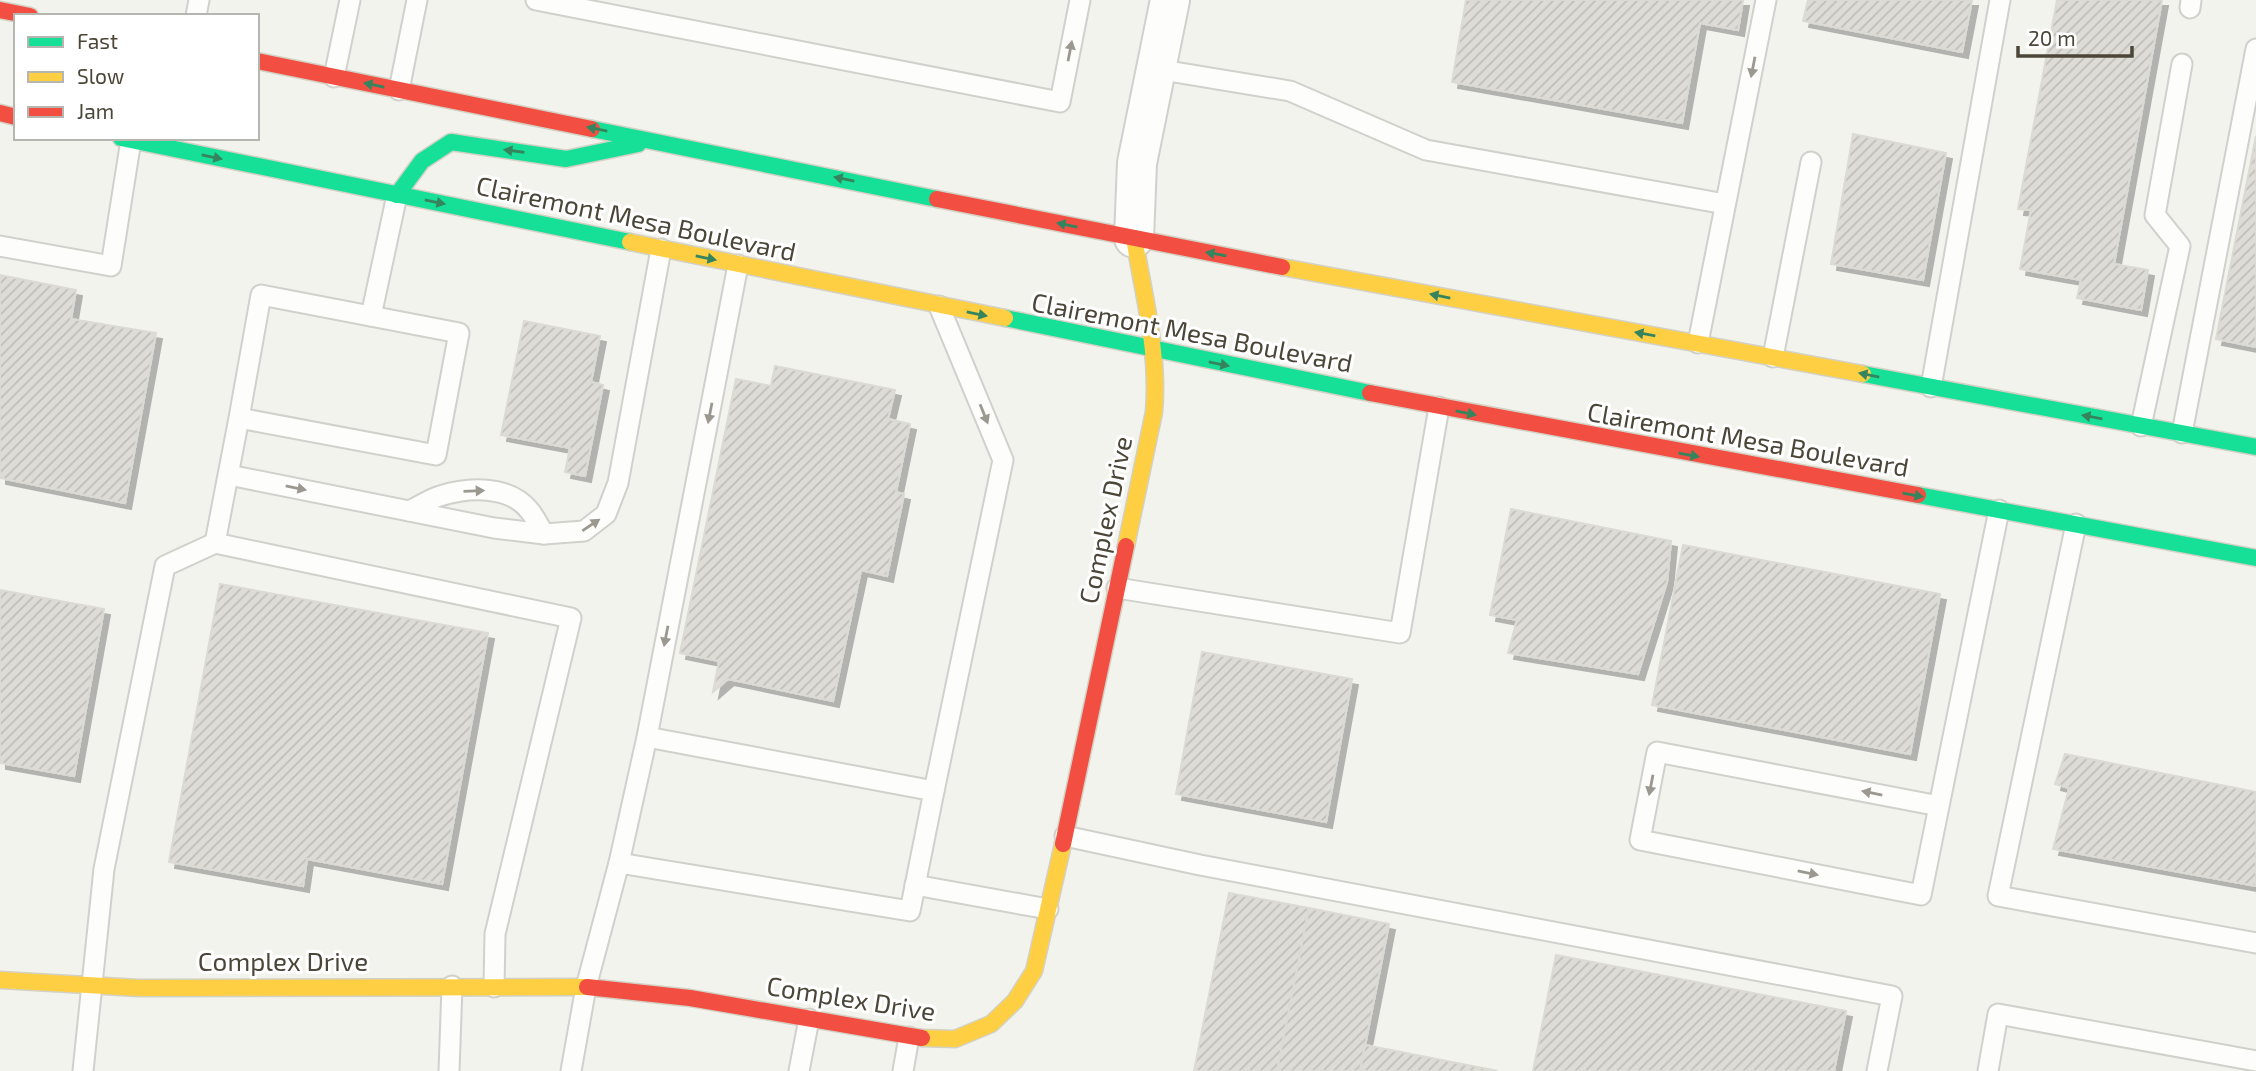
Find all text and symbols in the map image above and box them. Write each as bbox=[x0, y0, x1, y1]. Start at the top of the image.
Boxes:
legend bbox=[14, 14, 259, 140]
scale bar bbox=[2018, 14, 2132, 58]
text: 20 m bbox=[2028, 25, 2076, 50]
text: Fast bbox=[77, 28, 118, 53]
one-way arrow bbox=[1064, 40, 1075, 62]
one-way arrow bbox=[1747, 56, 1758, 78]
text: Slow bbox=[77, 63, 124, 88]
one-way arrow bbox=[363, 79, 385, 90]
text: Jam bbox=[77, 98, 114, 123]
one-way arrow bbox=[586, 123, 608, 134]
one-way arrow bbox=[503, 145, 525, 156]
one-way arrow bbox=[201, 151, 223, 162]
street label: Clairemont Mesa Boulevard bbox=[474, 168, 799, 267]
one-way arrow bbox=[833, 174, 855, 185]
one-way arrow bbox=[424, 197, 446, 208]
one-way arrow bbox=[1056, 219, 1078, 230]
one-way arrow bbox=[1205, 248, 1227, 259]
one-way arrow bbox=[695, 253, 717, 264]
street label: Clairemont Mesa Boulevard bbox=[1029, 285, 1355, 378]
one-way arrow bbox=[1429, 290, 1451, 301]
one-way arrow bbox=[966, 308, 988, 319]
one-way arrow bbox=[1634, 328, 1656, 339]
one-way arrow bbox=[1208, 359, 1230, 370]
one-way arrow bbox=[1858, 369, 1880, 380]
street label: Clairemont Mesa Boulevard bbox=[1585, 395, 1911, 482]
one-way arrow bbox=[704, 402, 715, 424]
one-way arrow bbox=[978, 404, 989, 425]
one-way arrow bbox=[1455, 407, 1477, 418]
one-way arrow bbox=[2081, 411, 2103, 422]
street label: Complex Drive bbox=[1072, 433, 1137, 606]
one-way arrow bbox=[1678, 449, 1700, 460]
one-way arrow bbox=[285, 483, 307, 494]
one-way arrow bbox=[463, 486, 485, 497]
one-way arrow bbox=[1902, 490, 1924, 501]
one-way arrow bbox=[582, 518, 600, 532]
one-way arrow bbox=[660, 625, 671, 647]
one-way arrow bbox=[1645, 774, 1656, 796]
one-way arrow bbox=[1861, 788, 1883, 799]
one-way arrow bbox=[1797, 867, 1819, 878]
street label: Complex Drive bbox=[198, 945, 368, 976]
street label: Complex Drive bbox=[765, 969, 938, 1026]

